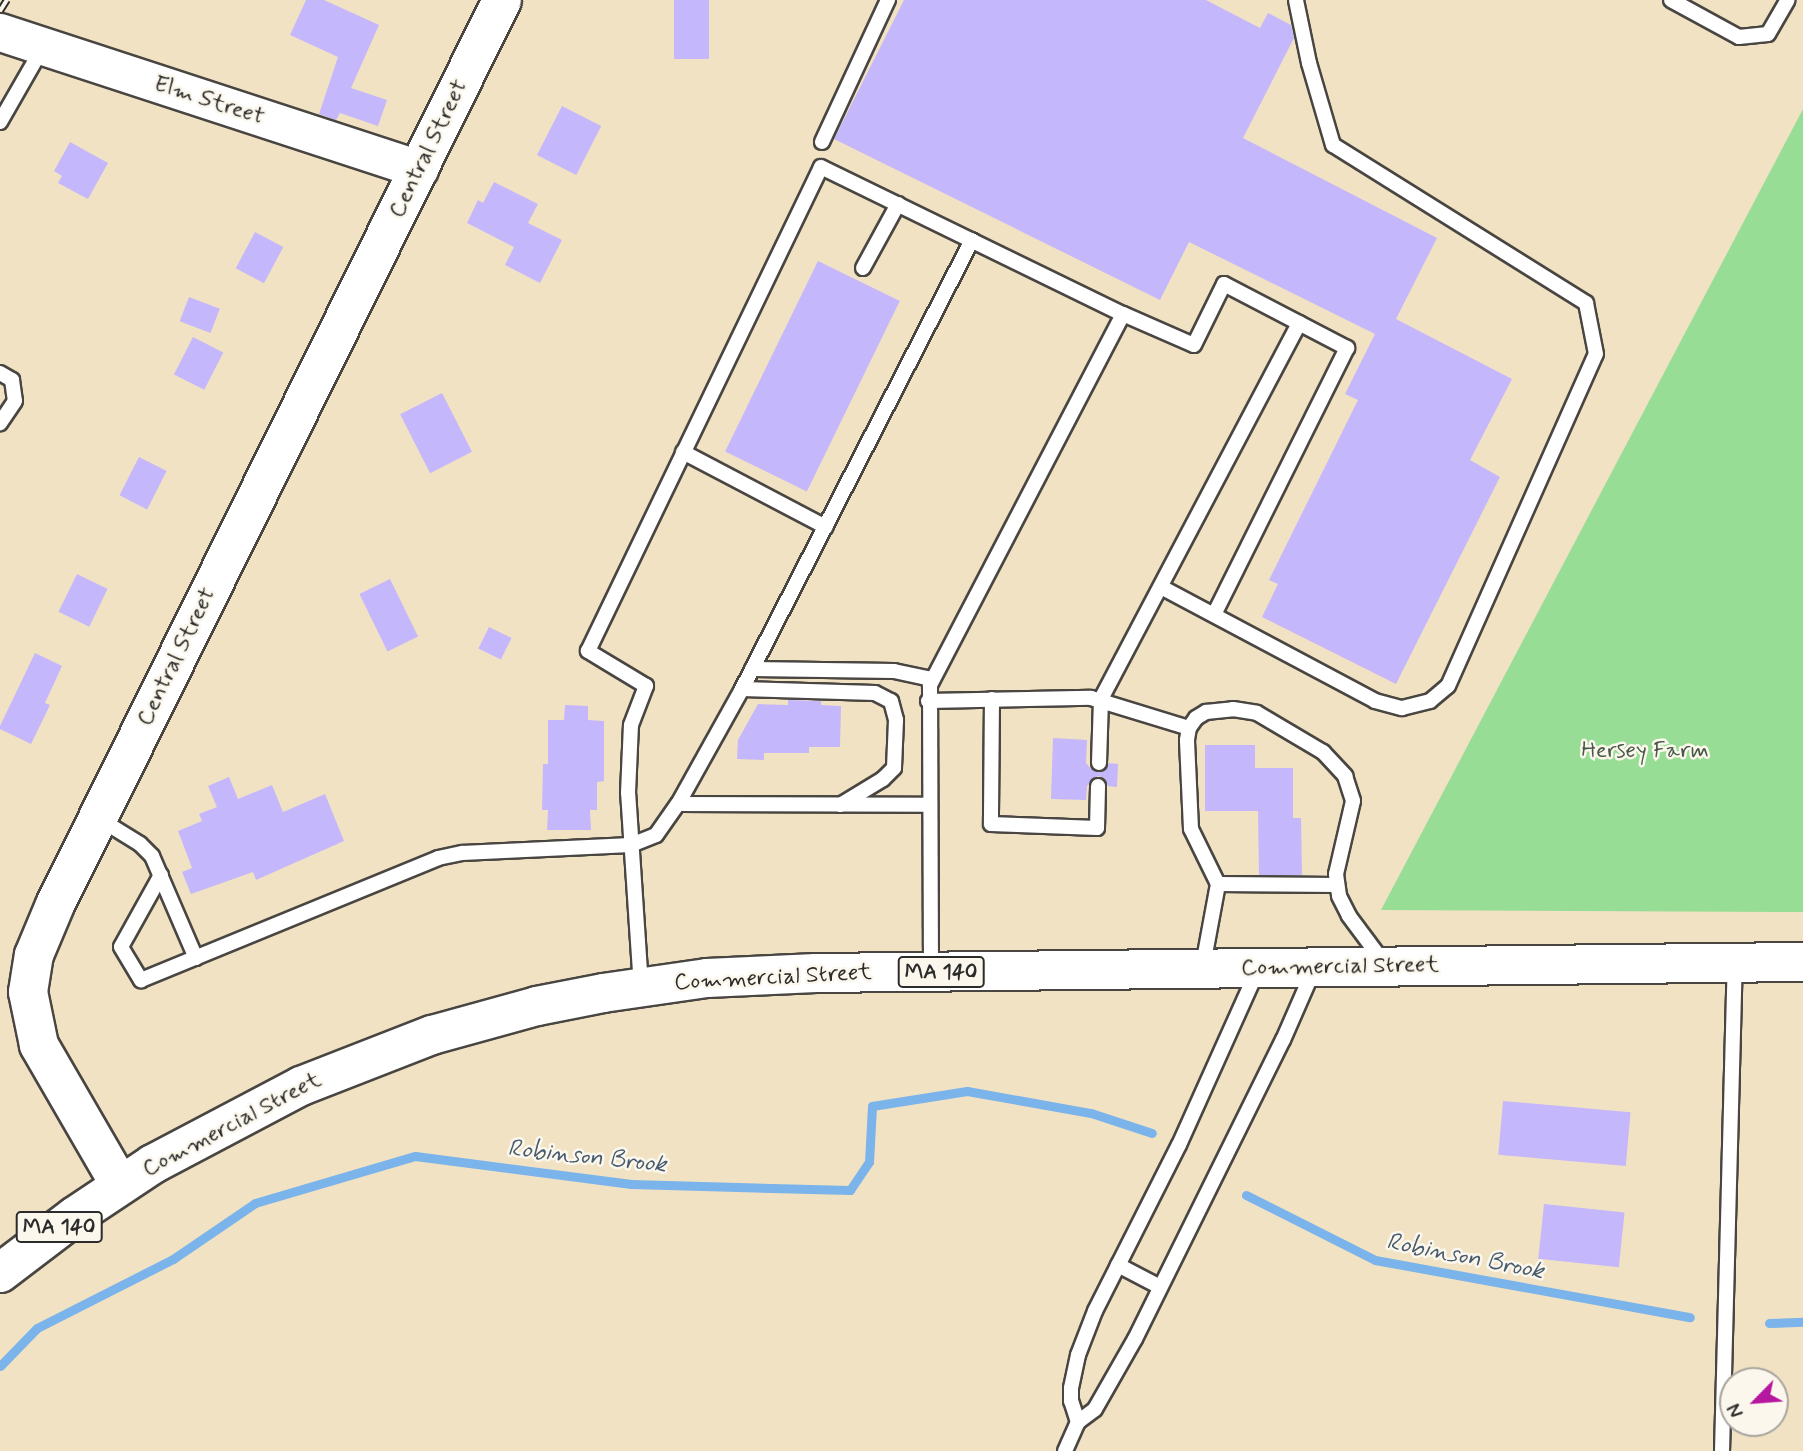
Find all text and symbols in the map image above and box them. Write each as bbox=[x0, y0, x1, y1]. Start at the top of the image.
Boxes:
street label: Elm Street bbox=[151, 70, 267, 132]
street label: Central Street bbox=[384, 76, 474, 222]
street label: Central Street bbox=[132, 584, 222, 730]
park label: Hersey Farm bbox=[1580, 737, 1710, 765]
street label: Commercial Street bbox=[1241, 951, 1439, 983]
road number: MA 140 bbox=[897, 954, 985, 990]
street label: Commercial Street bbox=[673, 959, 873, 997]
street label: Commercial Street bbox=[138, 1066, 326, 1184]
water label: Robinson Brook bbox=[507, 1134, 667, 1180]
road number: MA 140 bbox=[15, 1210, 103, 1244]
water label: Robinson Brook bbox=[1384, 1228, 1546, 1286]
north arrow bbox=[1719, 1367, 1789, 1437]
text: N bbox=[1722, 1399, 1750, 1421]

